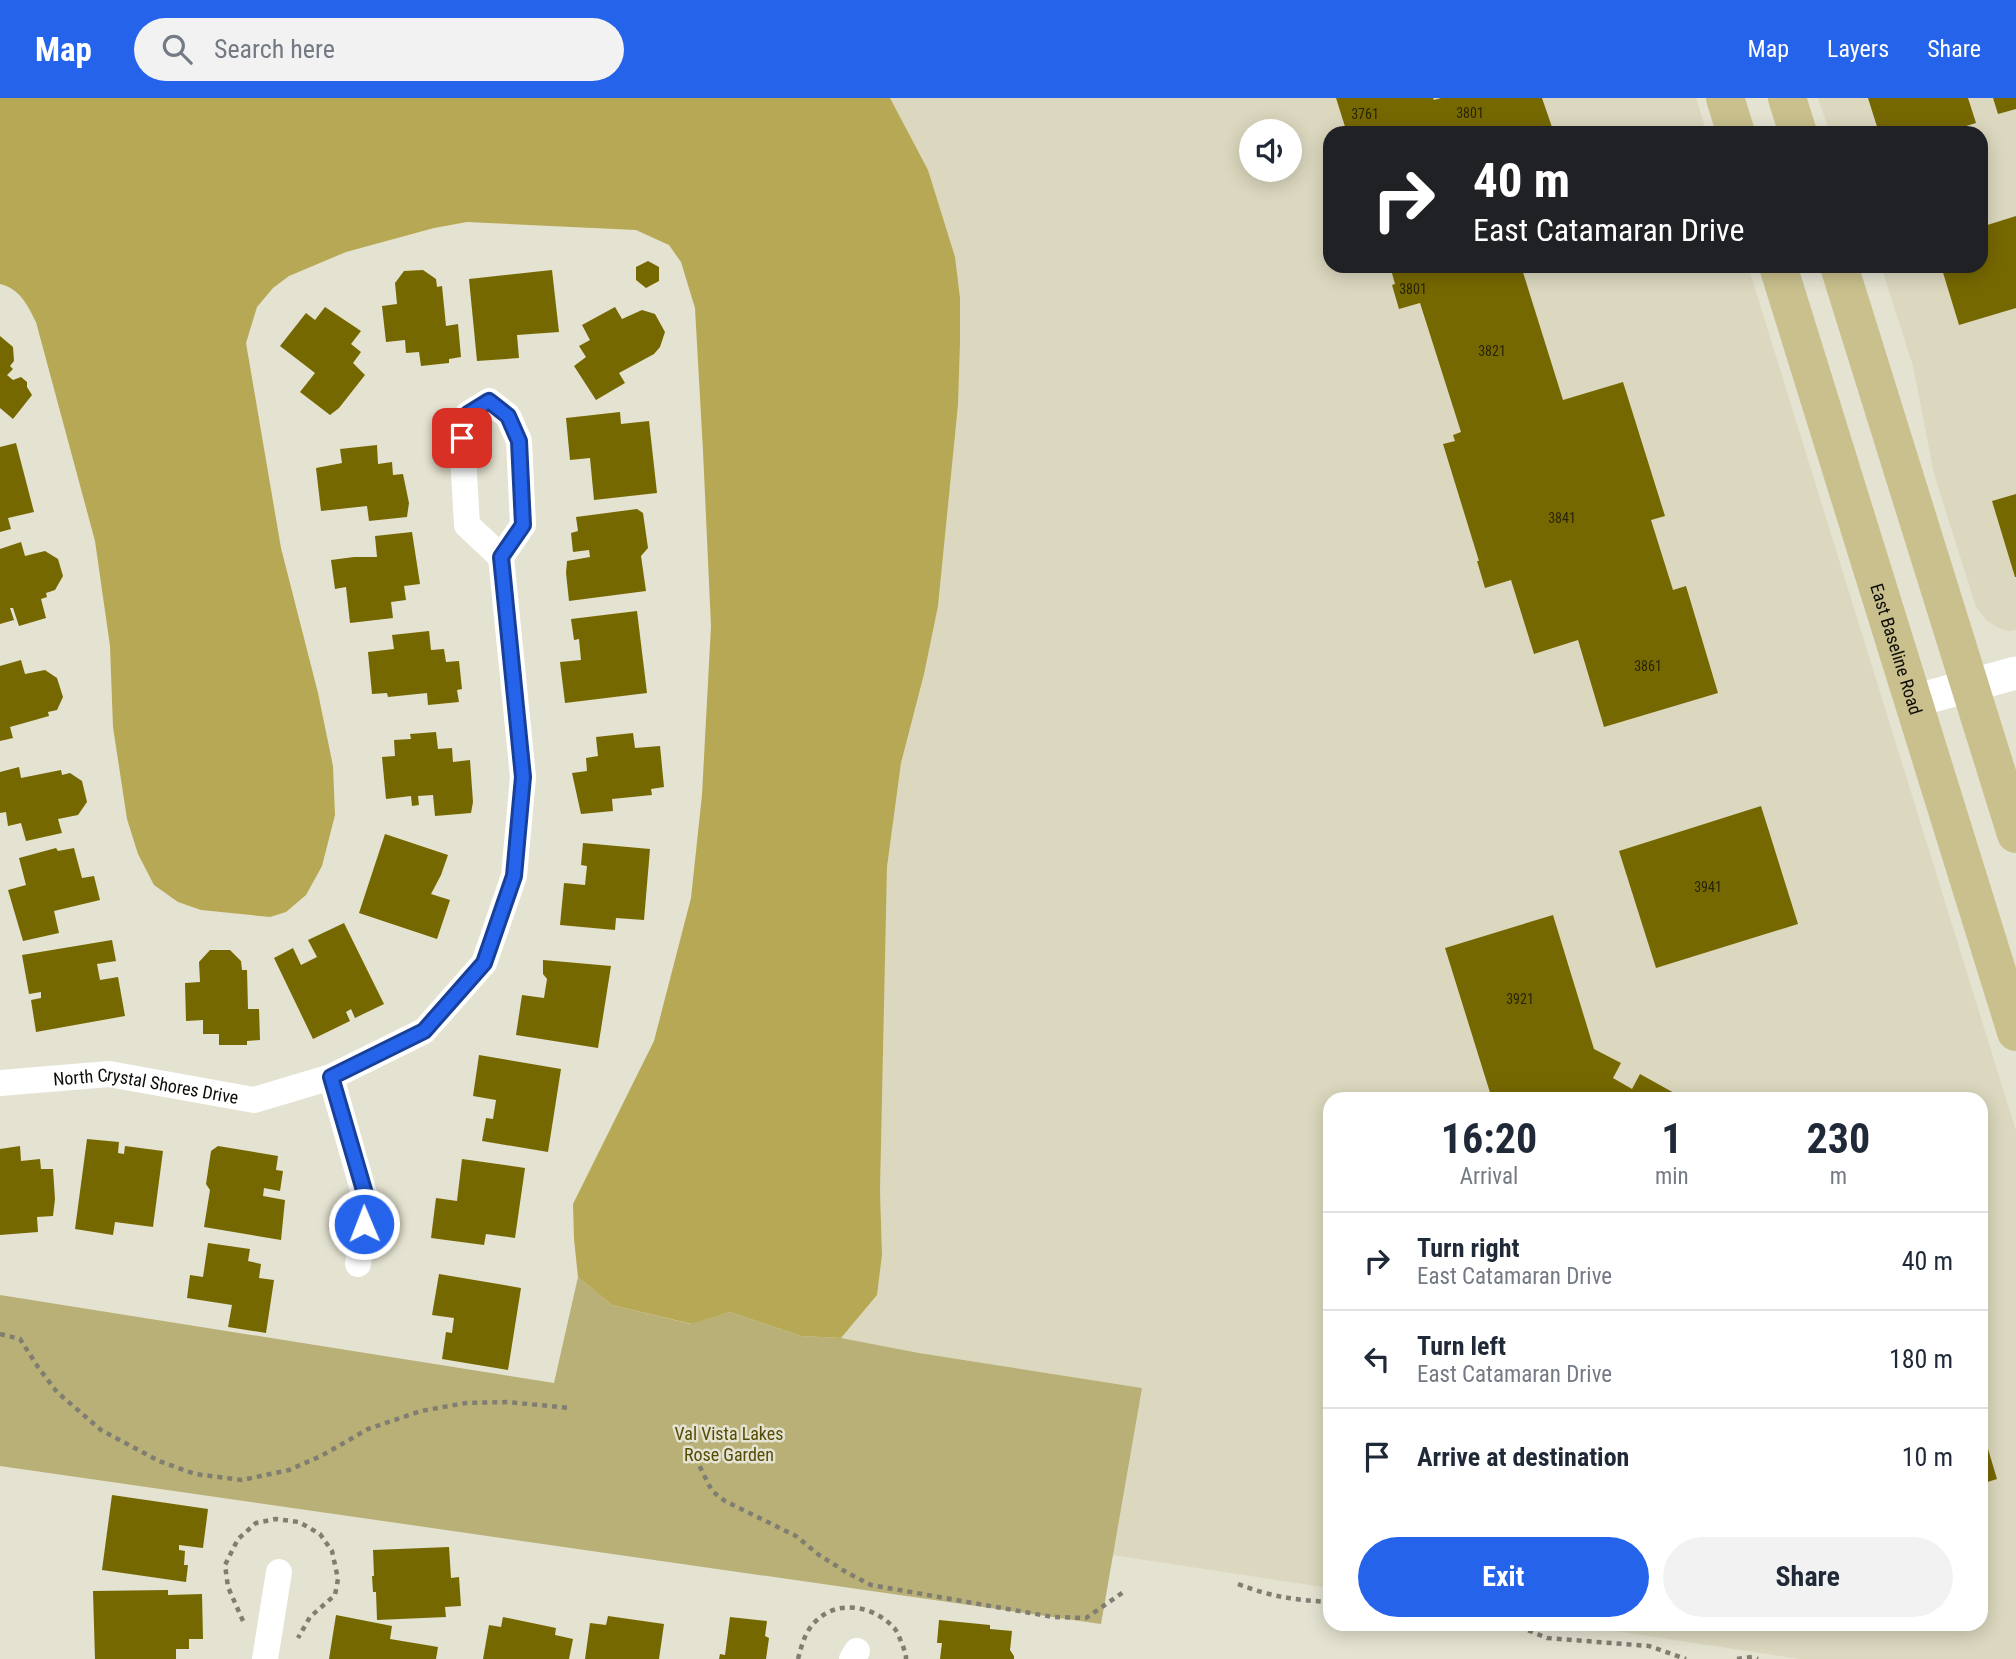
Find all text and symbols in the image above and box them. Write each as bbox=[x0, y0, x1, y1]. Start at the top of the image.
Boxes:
search box bbox=[134, 18, 624, 81]
text: Map bbox=[35, 30, 92, 69]
icon: search bbox=[158, 30, 196, 68]
text: Search here bbox=[214, 34, 335, 64]
text: Map bbox=[1748, 35, 1789, 63]
text: Layers bbox=[1827, 35, 1889, 63]
text: Share bbox=[1927, 35, 1981, 63]
house number: 3801 bbox=[1456, 105, 1484, 121]
house number: 3761 bbox=[1351, 106, 1379, 122]
map controls bbox=[1239, 119, 1302, 182]
button: sound bbox=[1239, 119, 1302, 182]
text: 40 m bbox=[1473, 152, 1570, 209]
icon: right bbox=[1358, 154, 1449, 245]
text: East Catamaran Drive bbox=[1473, 211, 1744, 249]
house number: 3801 bbox=[1399, 281, 1427, 297]
house number: 3821 bbox=[1478, 343, 1506, 359]
pin bbox=[432, 408, 492, 468]
icon: arrive bbox=[443, 419, 481, 457]
house number: 3841 bbox=[1548, 510, 1576, 526]
street label: East Baseline Road bbox=[1867, 581, 1927, 717]
house number: 3861 bbox=[1634, 658, 1662, 674]
house number: 3941 bbox=[1694, 879, 1722, 895]
house number: 3921 bbox=[1506, 991, 1534, 1007]
street label: North Crystal Shores Drive bbox=[52, 1063, 240, 1108]
text: 16:20 bbox=[1441, 1114, 1537, 1163]
text: 1 bbox=[1661, 1114, 1682, 1163]
text: 230 bbox=[1806, 1114, 1870, 1163]
text: Arrival bbox=[1460, 1163, 1518, 1190]
text: min bbox=[1655, 1163, 1689, 1190]
text: m bbox=[1830, 1163, 1847, 1190]
position arrow bbox=[327, 1187, 401, 1261]
text: Turn right bbox=[1417, 1233, 1519, 1263]
icon: right bbox=[1358, 1242, 1396, 1280]
text: 40 m bbox=[1902, 1246, 1953, 1276]
text: East Catamaran Drive bbox=[1417, 1263, 1612, 1290]
text: Turn left bbox=[1417, 1331, 1506, 1361]
icon: left bbox=[1358, 1340, 1396, 1378]
text: 180 m bbox=[1889, 1344, 1953, 1374]
text: East Catamaran Drive bbox=[1417, 1361, 1612, 1388]
park label: Val Vista Lakes Rose Garden bbox=[675, 1423, 783, 1465]
icon: arrive bbox=[1358, 1438, 1396, 1476]
text: Arrive at destination bbox=[1417, 1442, 1629, 1472]
text: 10 m bbox=[1902, 1442, 1953, 1472]
button: Exit bbox=[1358, 1537, 1649, 1617]
button: Share bbox=[1663, 1537, 1953, 1617]

